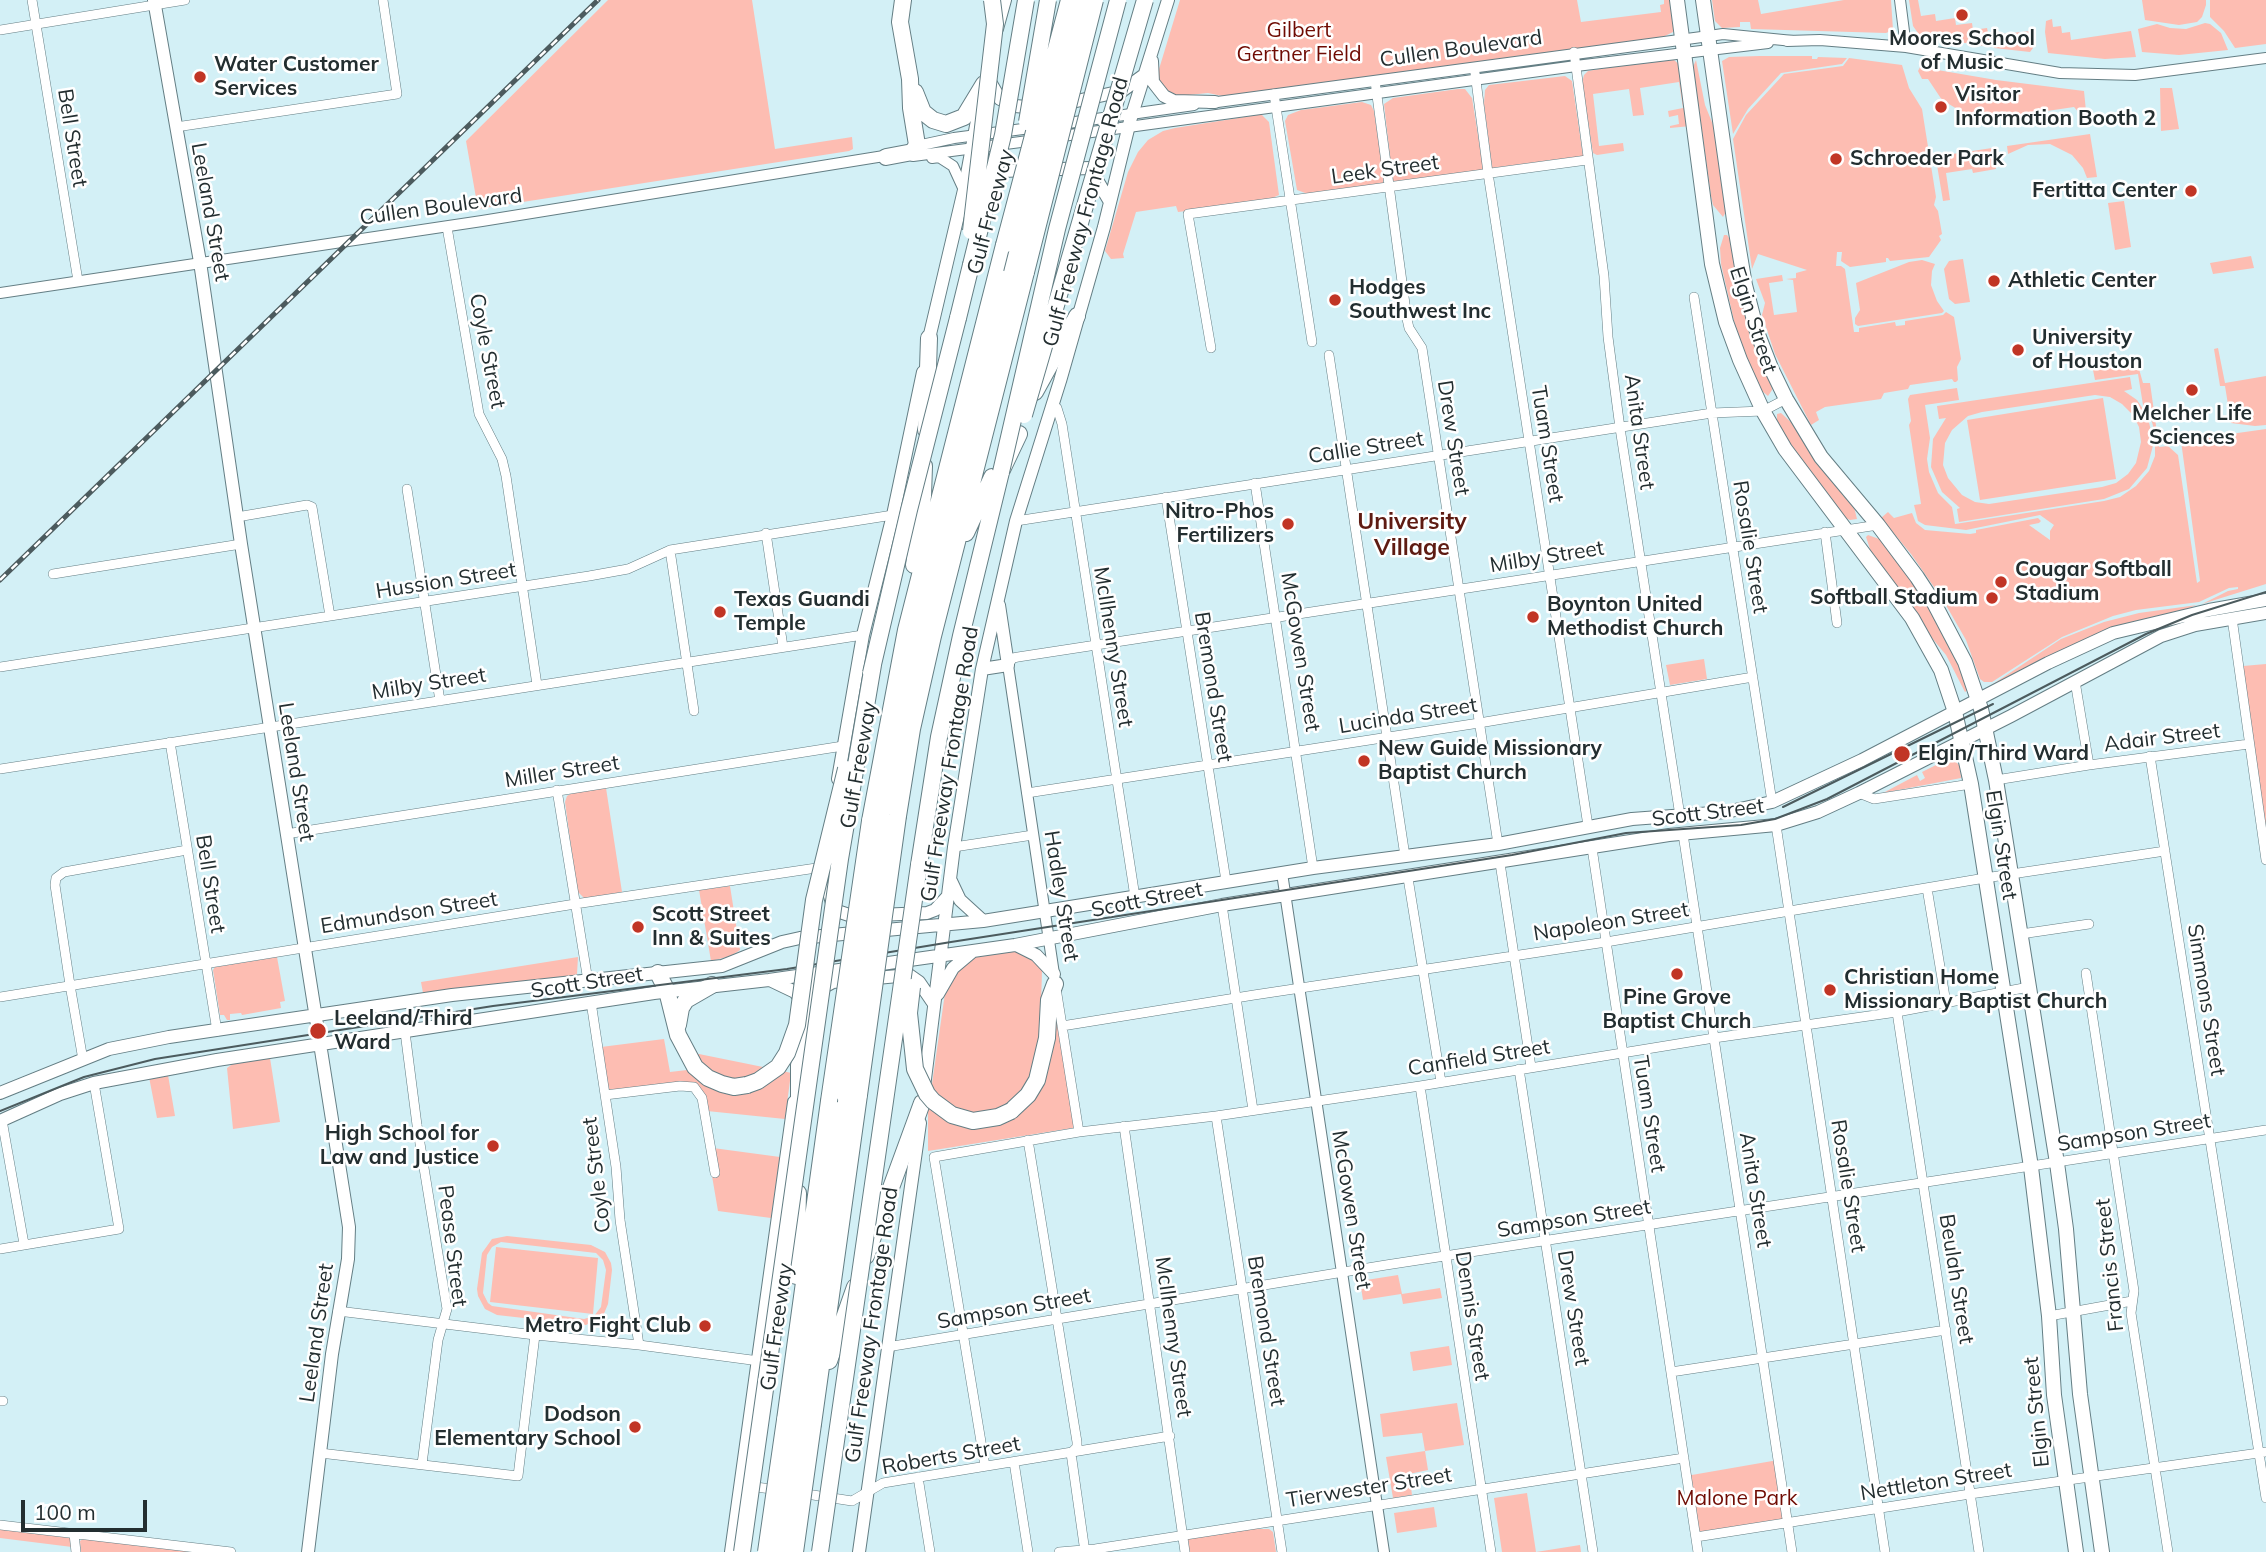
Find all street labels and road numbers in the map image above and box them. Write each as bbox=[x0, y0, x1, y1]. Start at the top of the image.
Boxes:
street label: Cullen Boulevard bbox=[1378, 25, 1544, 73]
street label: Gulf Freeway Frontage Road bbox=[1038, 74, 1134, 350]
street label: Bell Street bbox=[52, 87, 92, 189]
street label: Leeland Street bbox=[185, 141, 235, 283]
street label: Gulf Freeway bbox=[962, 147, 1020, 277]
street label: Leek Street bbox=[1329, 150, 1441, 190]
street label: Cullen Boulevard bbox=[358, 183, 524, 231]
street label: Elgin Street bbox=[1724, 263, 1782, 377]
street label: Coyle Street bbox=[464, 291, 510, 411]
street label: Anita Street bbox=[1618, 373, 1660, 491]
street label: Drew Street bbox=[1431, 379, 1475, 497]
street label: Tuam Street bbox=[1525, 384, 1569, 504]
street label: Callie Street bbox=[1306, 426, 1426, 470]
street label: Rosalie Street bbox=[1727, 479, 1773, 615]
street label: Milby Street bbox=[1488, 536, 1606, 578]
street label: Hussion Street bbox=[374, 557, 518, 605]
street label: McIlhenny Street bbox=[1088, 565, 1138, 729]
street label: McGowen Street bbox=[1275, 571, 1325, 733]
street label: Bremond Street bbox=[1189, 610, 1237, 764]
street label: Gulf Freeway Frontage Road bbox=[916, 625, 984, 903]
street label: Milby Street bbox=[370, 663, 488, 705]
street label: Lucinda Street bbox=[1337, 693, 1479, 739]
street label: Gulf Freeway bbox=[835, 700, 883, 830]
street label: Leeland Street bbox=[273, 701, 319, 843]
street label: Adair Street bbox=[2103, 718, 2221, 758]
street label: Miller Street bbox=[503, 751, 621, 793]
street label: Elgin Street bbox=[1980, 788, 2022, 902]
street label: Scott Street bbox=[1650, 794, 1766, 832]
street label: Hadley Street bbox=[1038, 829, 1084, 963]
street label: Bell Street bbox=[190, 833, 230, 935]
street label: Scott Street bbox=[1089, 877, 1205, 923]
street label: Edmundson Street bbox=[319, 887, 499, 939]
street label: Napoleon Street bbox=[1531, 897, 1691, 947]
street label: Simmons Street bbox=[2182, 922, 2230, 1078]
street label: Scott Street bbox=[529, 962, 645, 1004]
street label: Canfield Street bbox=[1406, 1034, 1552, 1082]
street label: Tuam Street bbox=[1627, 1054, 1671, 1174]
street label: Sampson Street bbox=[2055, 1108, 2213, 1158]
street label: Coyle Street bbox=[577, 1116, 617, 1234]
street label: Rosalie Street bbox=[1825, 1118, 1871, 1254]
street label: McGowen Street bbox=[1326, 1129, 1376, 1291]
street label: Anita Street bbox=[1733, 1131, 1777, 1249]
street label: Pease Street bbox=[432, 1184, 472, 1308]
street label: Gulf Freeway Frontage Road bbox=[840, 1185, 904, 1465]
street label: Sampson Street bbox=[1495, 1194, 1653, 1244]
street label: Francis Street bbox=[2090, 1197, 2130, 1333]
street label: Beulah Street bbox=[1933, 1212, 1979, 1346]
street label: Dennis Street bbox=[1449, 1249, 1495, 1383]
street label: Drew Street bbox=[1551, 1249, 1595, 1367]
street label: Bremond Street bbox=[1242, 1254, 1290, 1408]
street label: McIlhenny Street bbox=[1149, 1255, 1197, 1419]
street label: Leeland Street bbox=[295, 1262, 339, 1404]
street label: Gulf Freeway bbox=[756, 1262, 798, 1392]
street label: Sampson Street bbox=[935, 1283, 1093, 1335]
street label: Elgin Street bbox=[2019, 1356, 2055, 1468]
street label: Roberts Street bbox=[880, 1431, 1022, 1481]
street label: Nettleton Street bbox=[1858, 1458, 2014, 1506]
street label: Tierwester Street bbox=[1285, 1462, 1453, 1514]

